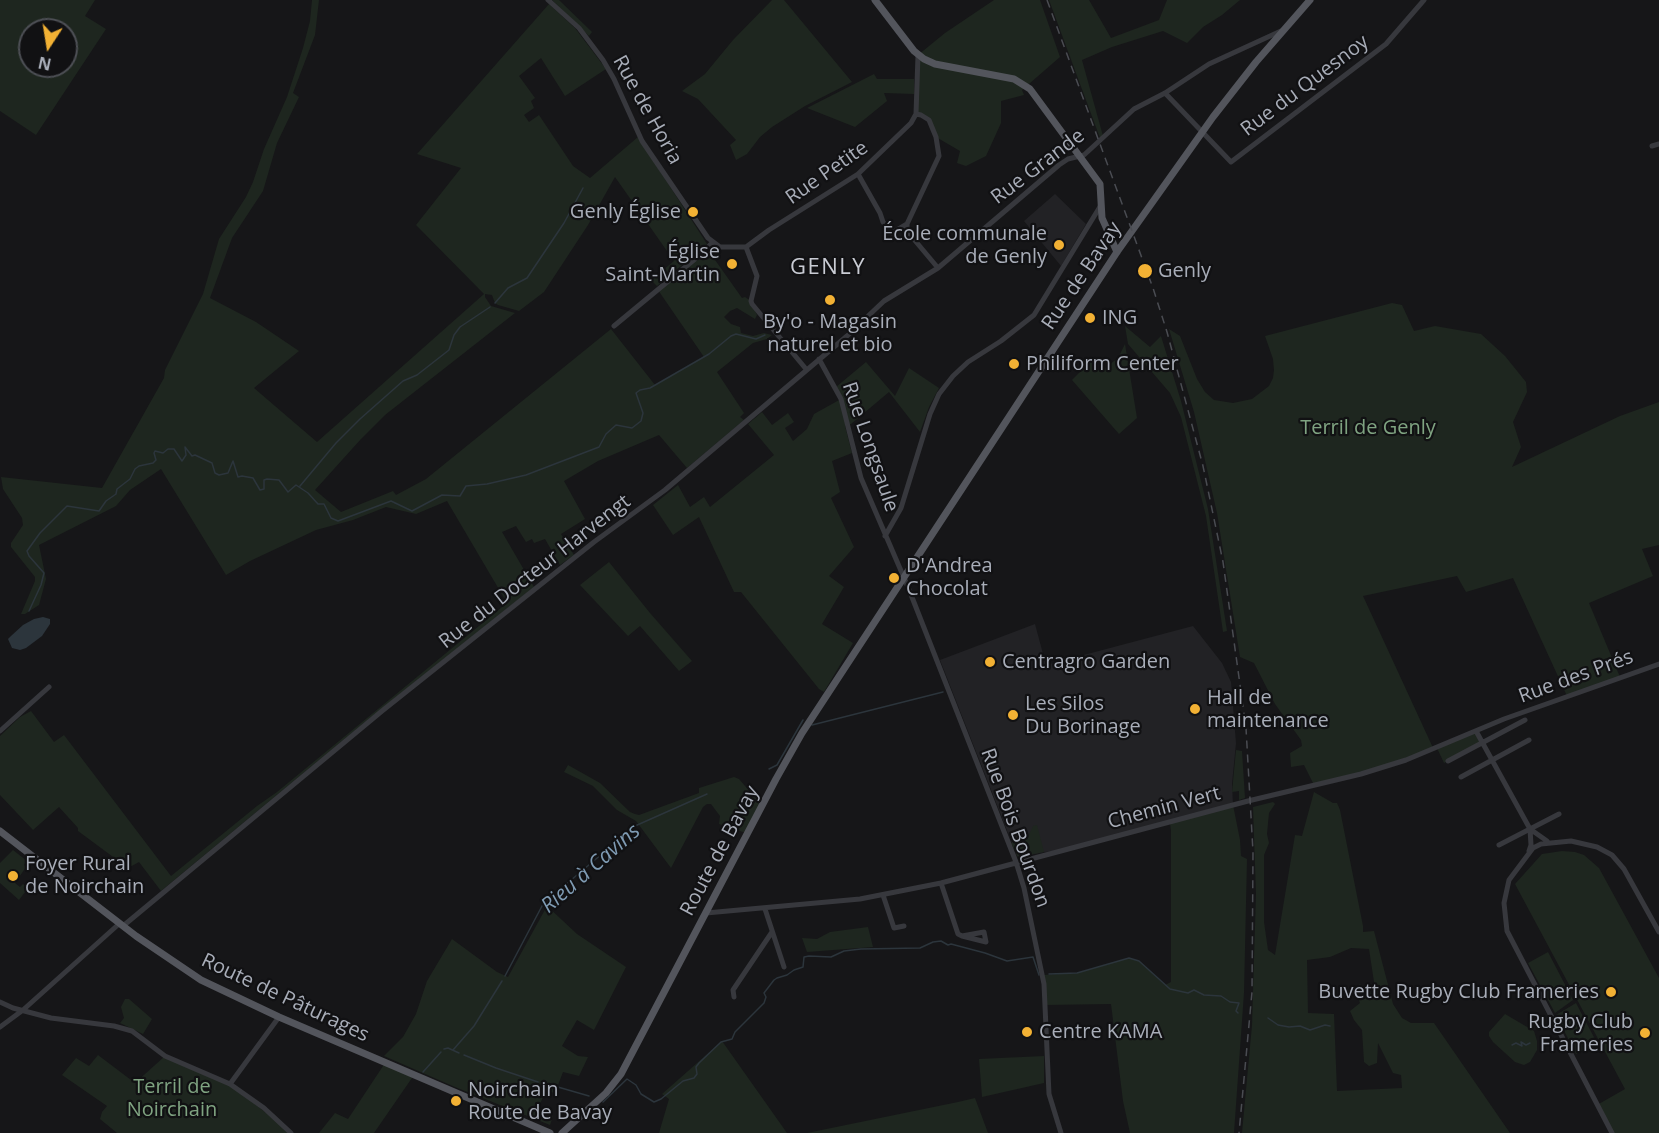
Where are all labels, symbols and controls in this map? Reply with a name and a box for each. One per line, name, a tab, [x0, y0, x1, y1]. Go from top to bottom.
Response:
north arrow	[18, 18, 78, 78]
street label: Rue du Quesnoy	[1236, 30, 1374, 142]
street label: Rue de Horia	[607, 51, 687, 169]
text: N	[36, 52, 53, 76]
street label: Rue Grande	[987, 124, 1089, 210]
street label: Rue Petite	[781, 136, 873, 210]
place label: Genly Église	[570, 200, 681, 224]
marker: Genly Église	[686, 205, 700, 219]
street label: Rue de Bavay	[1037, 218, 1127, 334]
place label: École communale de Genly	[882, 222, 1047, 269]
marker: École communale de Genly	[1052, 238, 1066, 252]
place label: Église Saint-Martin	[605, 240, 720, 287]
district label: GENLY	[790, 255, 866, 281]
marker: Église Saint-Martin	[725, 257, 739, 271]
place label: Genly	[1158, 259, 1211, 283]
marker: Genly	[1136, 262, 1154, 280]
marker: By'o - Magasin naturel et bio	[823, 293, 837, 307]
place label: ING	[1102, 306, 1137, 330]
place label: By'o - Magasin naturel et bio	[763, 310, 897, 357]
marker: ING	[1083, 311, 1097, 325]
place label: Philiform Center	[1026, 352, 1179, 376]
marker: Philiform Center	[1007, 357, 1021, 371]
street label: Rue Longsaule	[837, 379, 903, 515]
park label: Terril de Genly	[1300, 416, 1436, 440]
street label: Rue du Docteur Harvengt	[434, 490, 636, 654]
place label: D'Andrea Chocolat	[906, 554, 993, 601]
marker: D'Andrea Chocolat	[887, 571, 901, 585]
street label: Rue des Prés	[1515, 645, 1637, 709]
place label: Centragro Garden	[1002, 650, 1170, 674]
marker: Centragro Garden	[983, 655, 997, 669]
place label: Hall de maintenance	[1207, 686, 1329, 733]
place label: Les Silos Du Borinage	[1025, 692, 1141, 739]
marker: Hall de maintenance	[1188, 702, 1202, 716]
marker: Les Silos Du Borinage	[1006, 708, 1020, 722]
street label: Rue Bois Bourdon	[975, 745, 1055, 911]
street label: Chemin Vert	[1105, 781, 1223, 835]
street label: Route de Bavay	[676, 782, 764, 920]
water label: Rieu à Cavins	[536, 819, 646, 919]
place label: Foyer Rural de Noirchain	[25, 852, 144, 899]
marker: Foyer Rural de Noirchain	[6, 869, 20, 883]
street label: Route de Pâturages	[197, 949, 373, 1047]
place label: Buvette Rugby Club Frameries	[1318, 980, 1599, 1004]
marker: Buvette Rugby Club Frameries	[1604, 985, 1618, 999]
place label: Rugby Club Frameries	[1528, 1010, 1633, 1057]
place label: Centre KAMA	[1039, 1020, 1162, 1044]
marker: Centre KAMA	[1020, 1025, 1034, 1039]
marker: Rugby Club Frameries	[1638, 1026, 1652, 1040]
park label: Terril de Noirchain	[127, 1075, 217, 1122]
place label: Noirchain Route de Bavay	[468, 1078, 612, 1125]
marker: Noirchain Route de Bavay	[449, 1094, 463, 1108]

